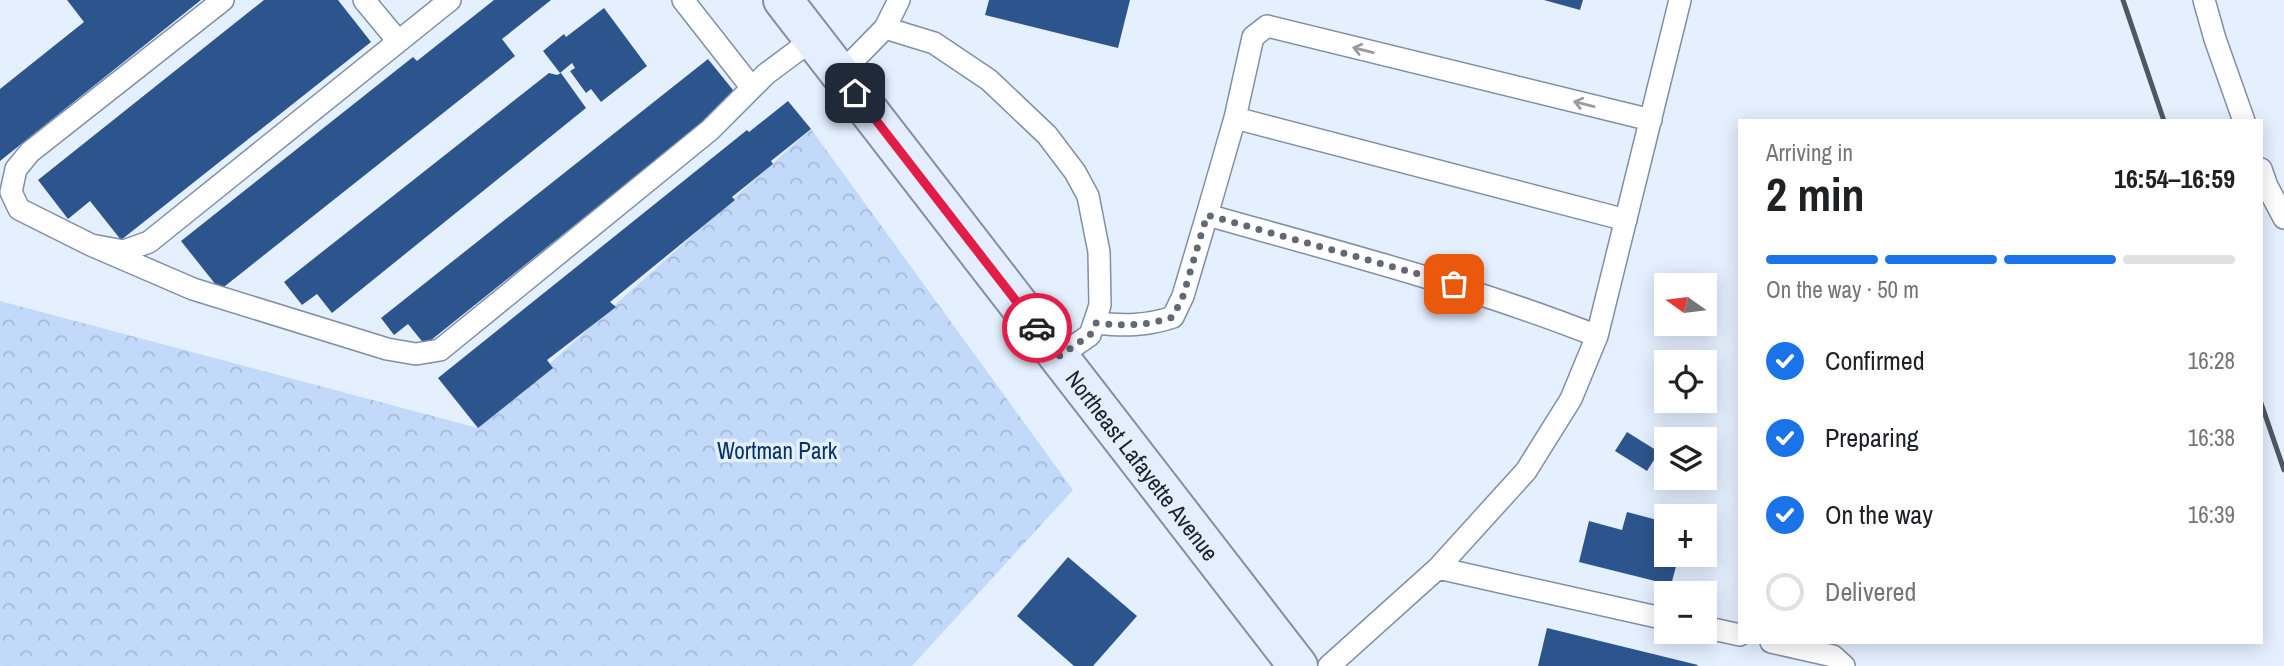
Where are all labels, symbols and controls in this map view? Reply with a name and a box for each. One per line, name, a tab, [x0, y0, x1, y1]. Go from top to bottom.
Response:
one-way arrow	[1352, 43, 1375, 56]
pin	[825, 63, 885, 123]
icon: home	[836, 74, 874, 112]
one-way arrow	[1573, 97, 1596, 110]
text: Arriving in	[1766, 137, 1853, 168]
text: 16:54–16:59	[2114, 161, 2235, 196]
text: 2 min	[1766, 163, 1865, 225]
pin	[1424, 254, 1484, 314]
icon: bag	[1435, 265, 1473, 303]
north arrow	[1654, 273, 1717, 336]
map controls	[1654, 273, 1717, 644]
text: On the way · 50 m	[1766, 274, 1919, 305]
courier	[1002, 293, 1072, 363]
icon: car	[1018, 309, 1056, 347]
icon: check	[1766, 342, 1804, 380]
text: Confirmed	[1825, 343, 1925, 378]
text: 16:28	[2188, 345, 2235, 376]
button: locate	[1654, 350, 1717, 413]
street label: Northeast Lafayette Avenue	[1059, 364, 1226, 567]
icon: check	[1766, 419, 1804, 457]
text: Preparing	[1825, 420, 1919, 455]
text: 16:38	[2188, 422, 2235, 453]
button: layers	[1654, 427, 1717, 490]
park label: Wortman Park	[717, 435, 838, 466]
icon: check	[1766, 496, 1804, 534]
text: On the way	[1825, 497, 1933, 532]
text: 16:39	[2188, 499, 2235, 530]
button: +	[1654, 504, 1717, 567]
text: Delivered	[1825, 574, 1916, 609]
button: −	[1654, 581, 1717, 644]

